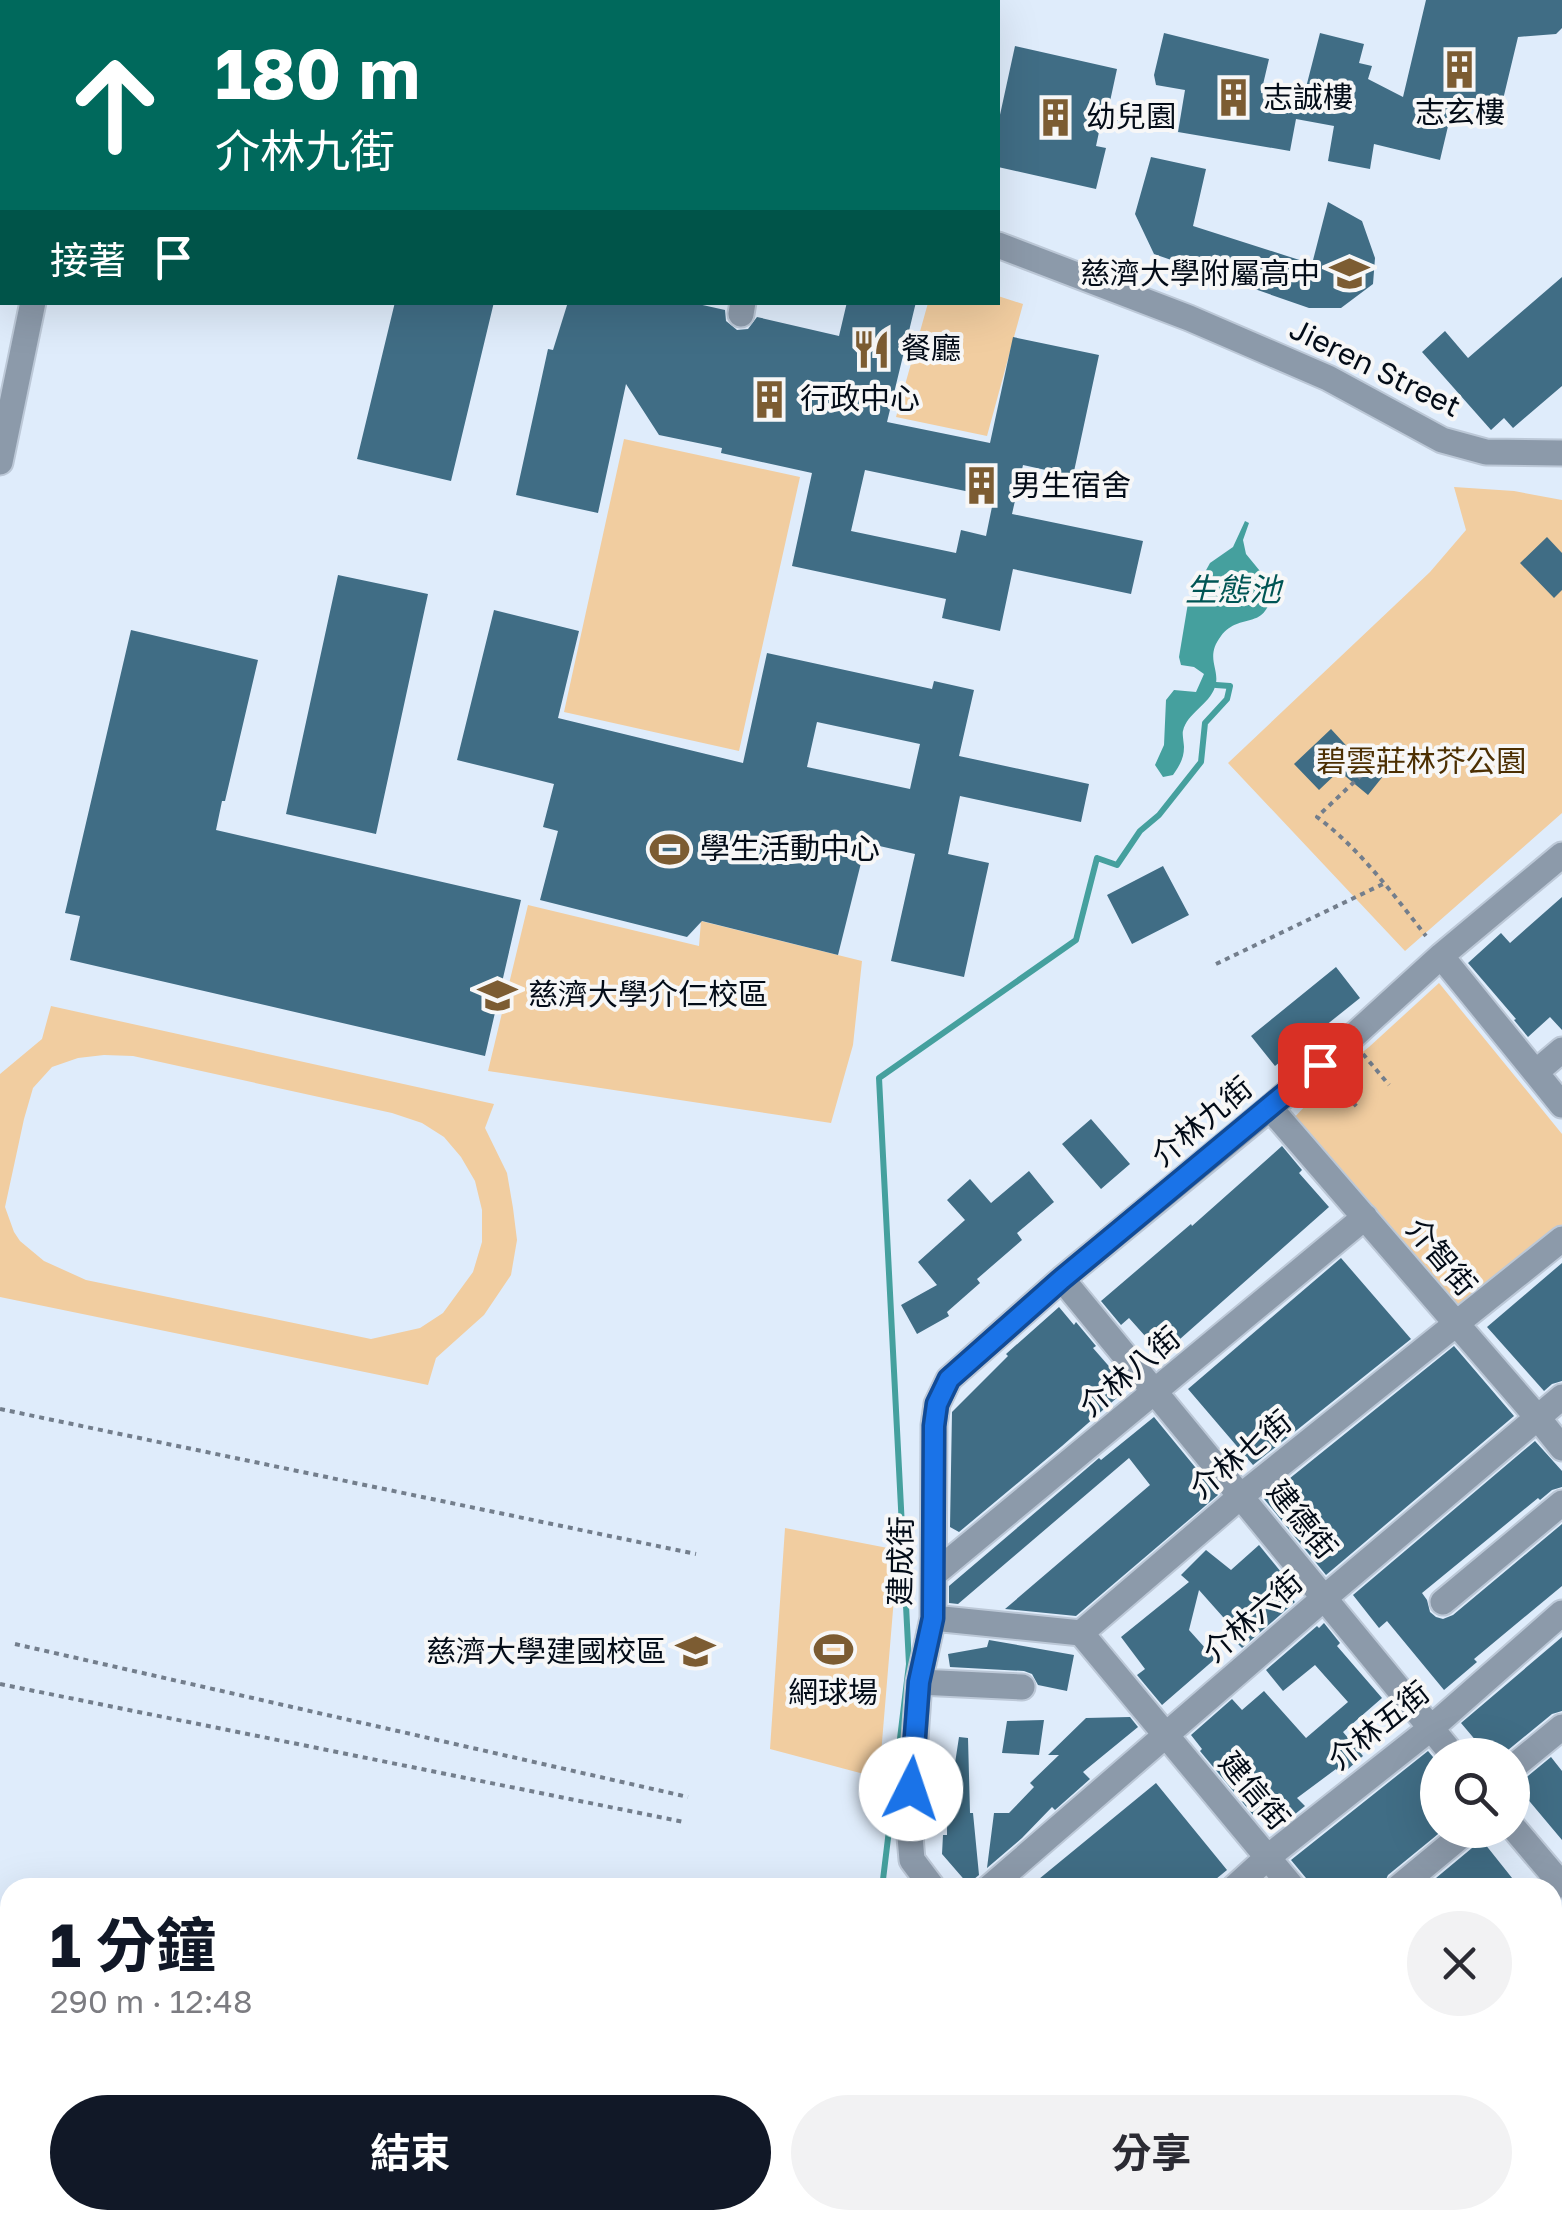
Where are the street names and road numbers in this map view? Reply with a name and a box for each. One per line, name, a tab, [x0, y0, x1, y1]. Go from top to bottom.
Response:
street label: Jieren Street	[1284, 310, 1467, 424]
street label: 介林九街	[1144, 1069, 1259, 1174]
street label: 介智街	[1399, 1210, 1484, 1302]
street label: 介林八街	[1072, 1319, 1187, 1424]
street label: 介林七街	[1182, 1402, 1298, 1506]
street label: 建德街	[1260, 1473, 1345, 1566]
street label: 建成街	[881, 1516, 919, 1606]
street label: 介林六街	[1195, 1563, 1309, 1669]
street label: 介林五街	[1320, 1673, 1436, 1777]
street label: 建信街	[1212, 1744, 1297, 1836]

